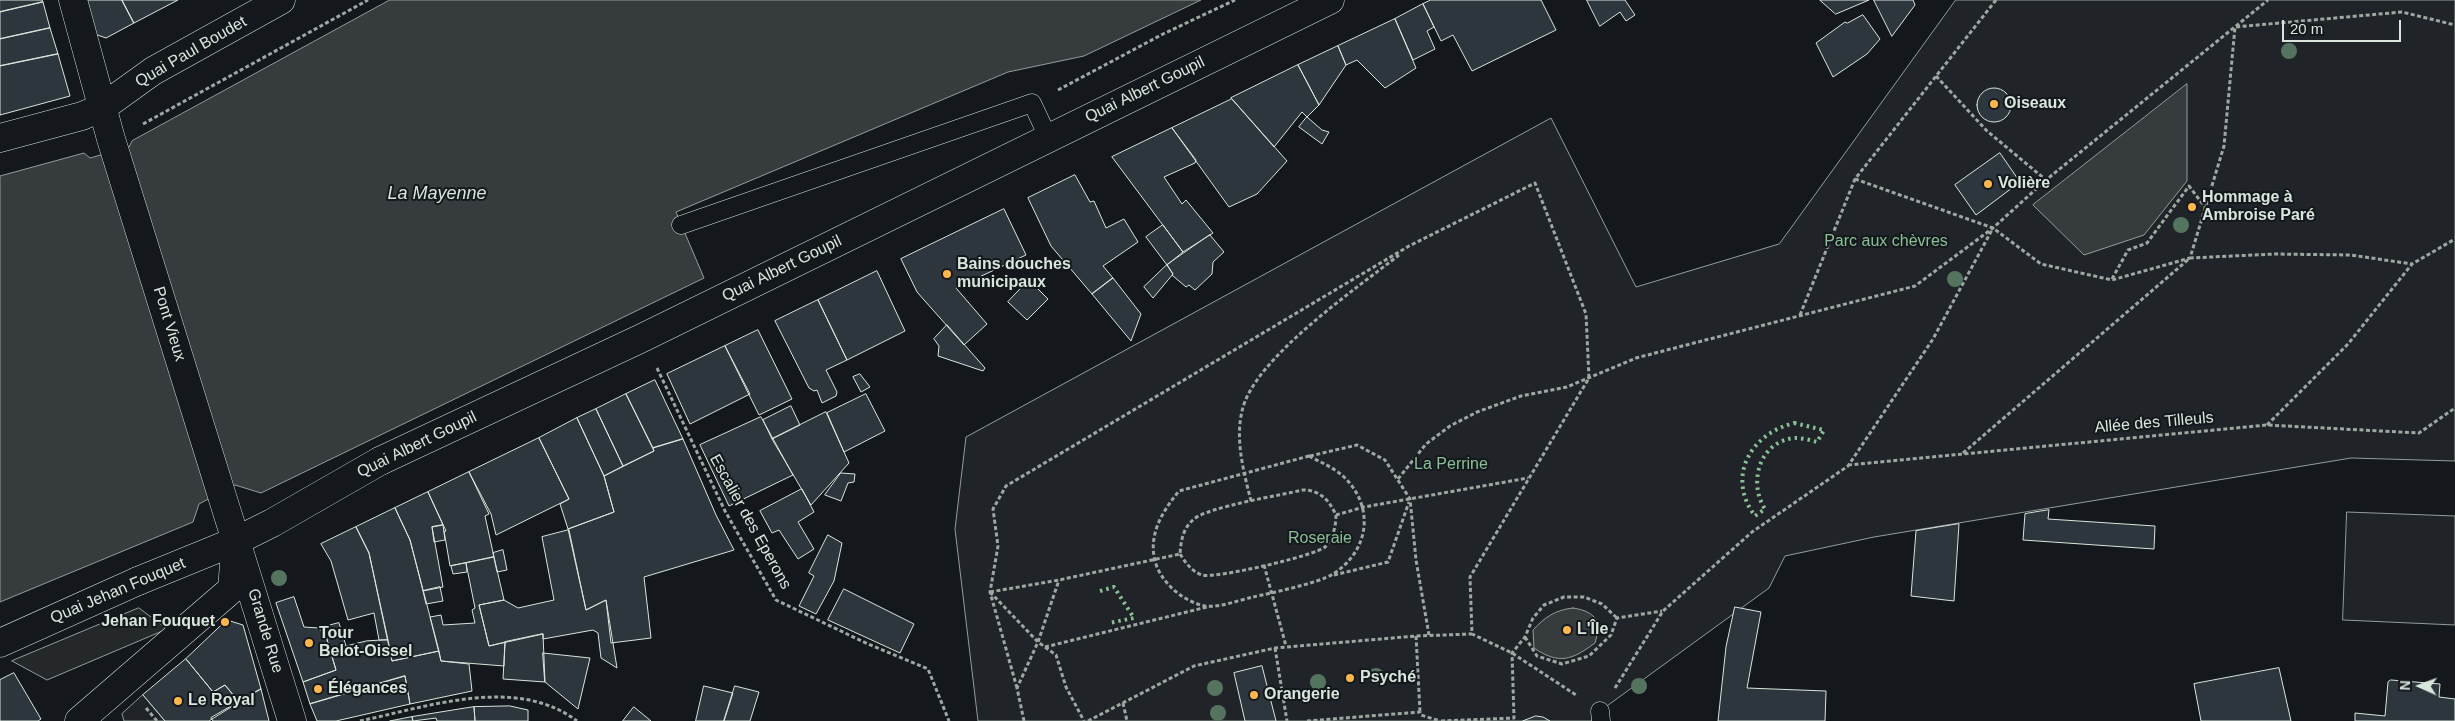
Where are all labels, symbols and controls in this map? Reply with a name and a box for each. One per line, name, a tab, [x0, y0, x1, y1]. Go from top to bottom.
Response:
scale bar	[2285, 10, 2404, 42]
street label: Quai Paul Boudet	[132, 12, 250, 92]
text: 20 m	[2290, 20, 2323, 37]
street label: Quai Albert Goupil	[1082, 53, 1208, 127]
place label: Oiseaux	[2004, 94, 2066, 114]
marker: Oiseaux	[1988, 98, 2000, 110]
place label: Volière	[1998, 174, 2050, 194]
marker: Volière	[1982, 178, 1994, 190]
water label: La Mayenne	[387, 183, 487, 205]
place label: Hommage à Ambroise Paré	[2202, 188, 2315, 226]
marker: Hommage à Ambroise Paré	[2186, 201, 2198, 213]
street label: Quai Albert Goupil	[719, 232, 845, 306]
park label: Parc aux chèvres	[1824, 232, 1948, 252]
place label: Bains douches municipaux	[957, 255, 1071, 293]
marker: Bains douches municipaux	[941, 268, 953, 280]
street label: Pont Vieux	[149, 284, 189, 364]
street label: Quai Albert Goupil	[354, 408, 480, 482]
street label: Allée des Tilleuls	[2094, 408, 2214, 438]
street label: Escalier des Eperons	[705, 451, 795, 593]
park label: La Perrine	[1414, 455, 1488, 475]
park label: Roseraie	[1288, 529, 1352, 549]
street label: Quai Jehan Fouquet	[48, 554, 188, 628]
street label: Grande Rue	[243, 587, 287, 675]
place label: Jehan Fouquet	[101, 612, 215, 632]
marker: Jehan Fouquet	[219, 616, 231, 628]
place label: L'Île	[1577, 620, 1608, 640]
place label: Tour Belot-Oissel	[319, 624, 412, 662]
marker: L'Île	[1561, 624, 1573, 636]
marker: Tour Belot-Oissel	[303, 637, 315, 649]
north arrow	[2395, 661, 2445, 711]
place label: Psyché	[1360, 668, 1416, 688]
marker: Psyché	[1344, 672, 1356, 684]
place label: Élégances	[328, 679, 407, 699]
text: N	[2397, 680, 2413, 691]
marker: Élégances	[312, 683, 324, 695]
place label: Orangerie	[1264, 685, 1340, 705]
marker: Orangerie	[1248, 689, 1260, 701]
place label: Le Royal	[188, 691, 255, 711]
marker: Le Royal	[172, 695, 184, 707]

